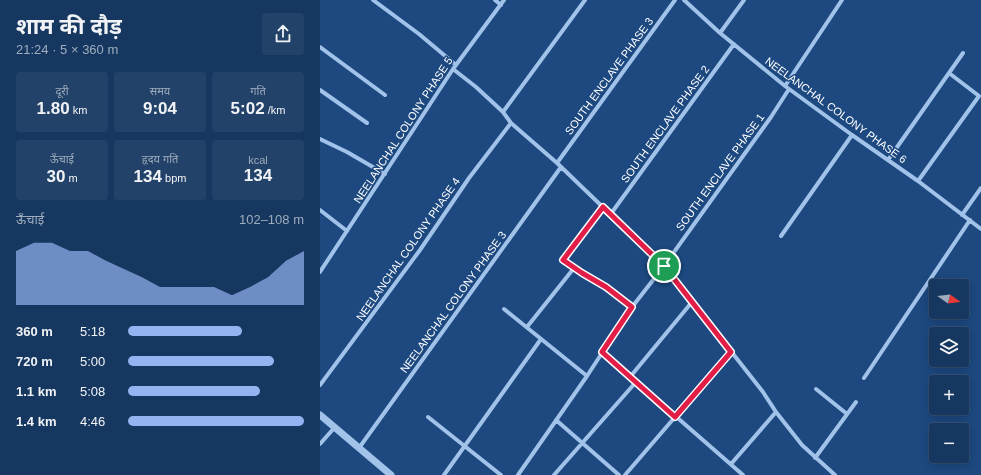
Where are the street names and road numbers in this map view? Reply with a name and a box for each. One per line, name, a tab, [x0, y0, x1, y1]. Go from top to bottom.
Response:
street label: SOUTH ENCLAVE PHASE 3	[563, 15, 655, 137]
street label: NEELANCHAL COLONY PHASE 5	[351, 55, 455, 205]
street label: NEELANCHAL COLONY PHASE 6	[763, 55, 909, 165]
street label: SOUTH ENCLAVE PHASE 2	[619, 63, 711, 185]
street label: SOUTH ENCLAVE PHASE 1	[674, 111, 766, 233]
street label: NEELANCHAL COLONY PHASE 4	[354, 175, 462, 323]
street label: NEELANCHAL COLONY PHASE 3	[398, 229, 508, 375]

